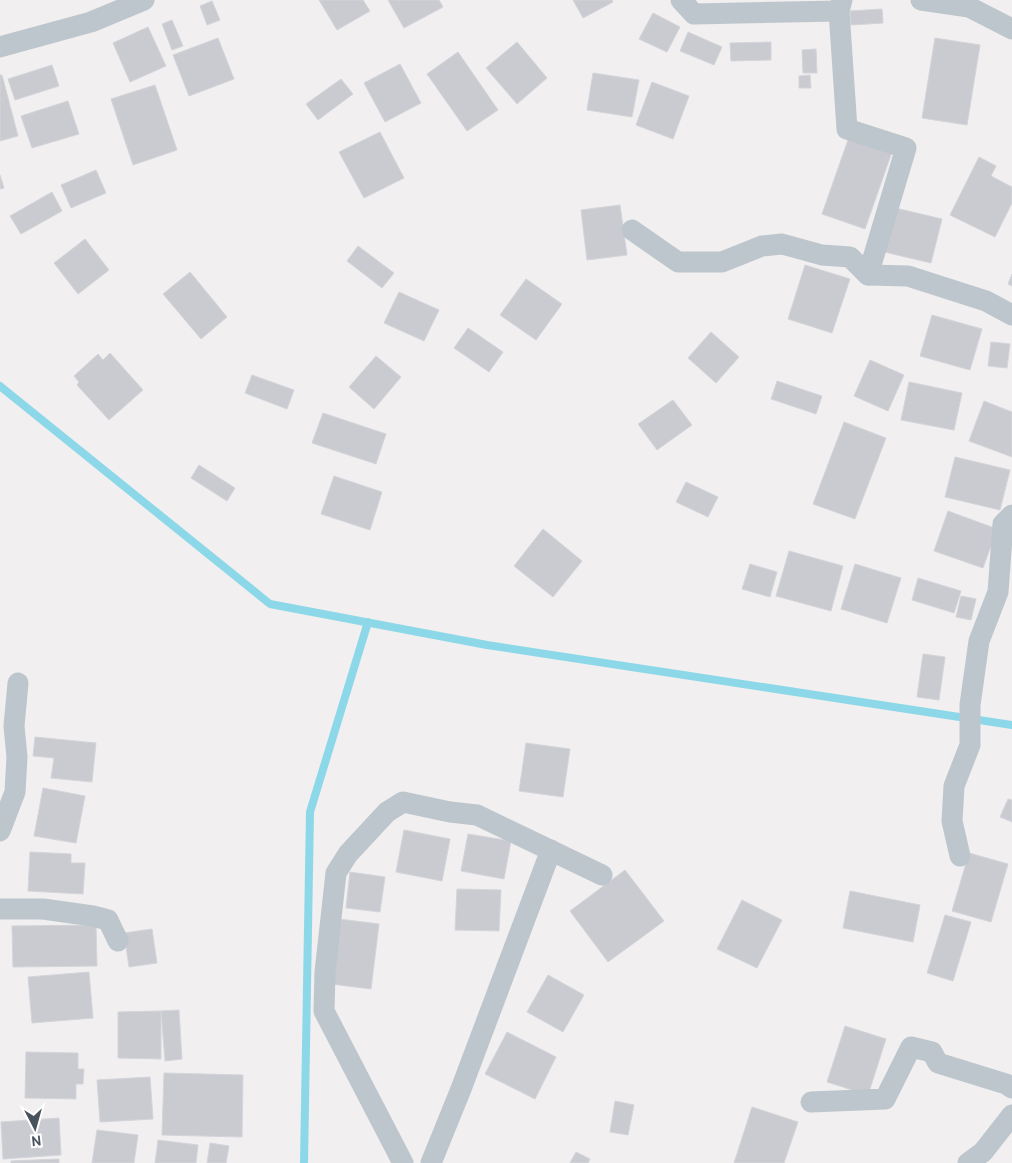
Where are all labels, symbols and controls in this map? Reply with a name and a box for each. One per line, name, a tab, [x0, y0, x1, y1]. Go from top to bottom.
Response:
north arrow	[10, 1103, 60, 1153]
text: N	[30, 1131, 42, 1150]

